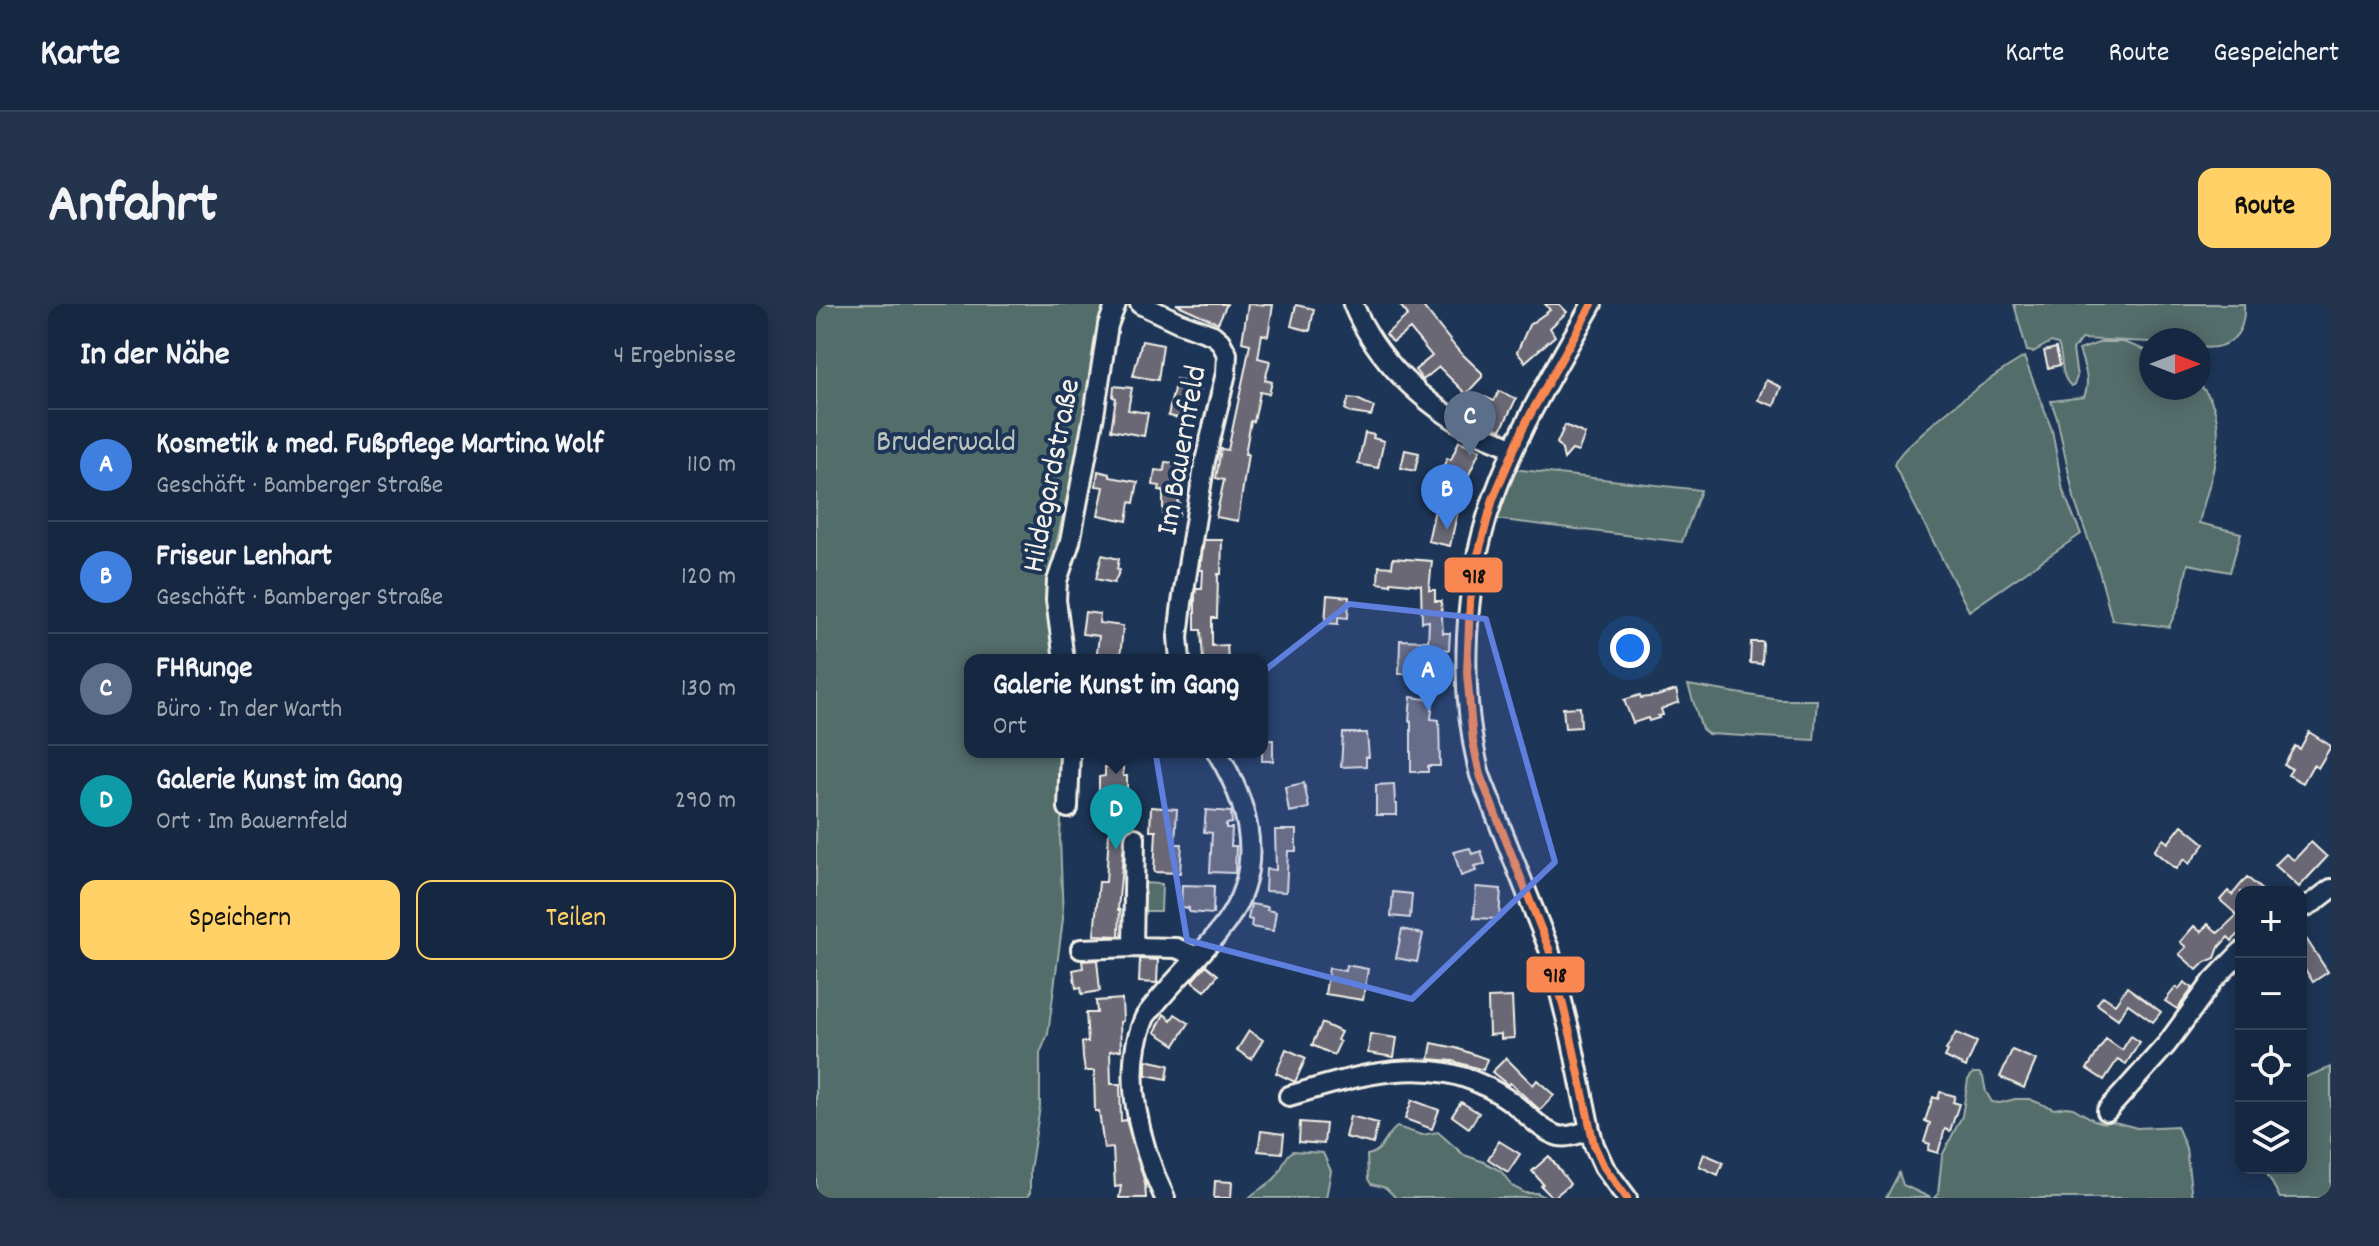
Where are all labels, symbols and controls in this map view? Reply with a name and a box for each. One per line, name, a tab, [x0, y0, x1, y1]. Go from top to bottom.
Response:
text: Karte	[40, 28, 120, 83]
text: Karte	[2005, 35, 2064, 75]
text: Route	[2108, 35, 2169, 75]
text: Gespeichert	[2213, 35, 2339, 75]
text: Anfahrt	[48, 168, 218, 248]
button: Route	[2198, 168, 2331, 248]
north arrow	[2139, 328, 2211, 400]
text: In der Nähe	[80, 332, 230, 381]
text: 4 Ergebnisse	[614, 338, 736, 375]
street label: Im Bauernfeld	[1146, 362, 1222, 540]
street label: Hildegardstraße	[1013, 375, 1095, 577]
pin: C	[1444, 391, 1496, 457]
park label: Bruderwald	[876, 421, 1016, 467]
text: Kosmetik & med. Fußpflege Martina Wolf	[156, 425, 603, 468]
text: A	[99, 447, 113, 484]
text: 110 m	[687, 447, 736, 484]
pin: B	[1421, 464, 1473, 530]
text: Geschäft · Bamberger Straße	[156, 468, 443, 505]
text: Friseur Lenhart	[156, 537, 332, 580]
line badge: 918	[1443, 556, 1504, 594]
text: B	[100, 559, 112, 596]
text: 120 m	[681, 559, 736, 596]
text: 918	[1462, 563, 1486, 594]
text: Geschäft · Bamberger Straße	[156, 580, 443, 617]
your location	[1610, 628, 1650, 668]
pin: A	[1402, 645, 1454, 711]
text: FHRunge	[156, 649, 252, 692]
popup	[964, 654, 1268, 758]
text: Galerie Kunst im Gang	[993, 666, 1239, 709]
text: C	[100, 671, 112, 708]
text: 130 m	[681, 671, 736, 708]
text: Büro · In der Warth	[156, 692, 342, 729]
text: Ort	[993, 709, 1027, 746]
text: Galerie Kunst im Gang	[156, 761, 403, 804]
text: D	[99, 783, 113, 820]
text: 290 m	[675, 783, 736, 820]
pin: D	[1090, 784, 1142, 850]
text: Ort · Im Bauernfeld	[156, 804, 348, 841]
button: Speichern	[80, 880, 400, 960]
button: Teilen	[416, 880, 736, 960]
map controls	[2235, 886, 2307, 1174]
button: +	[2235, 886, 2307, 958]
line badge: 918	[1525, 955, 1586, 994]
button: −	[2235, 958, 2307, 1030]
text: 918	[1543, 962, 1567, 993]
button: locate	[2235, 1030, 2307, 1102]
button: layers	[2235, 1102, 2307, 1174]

